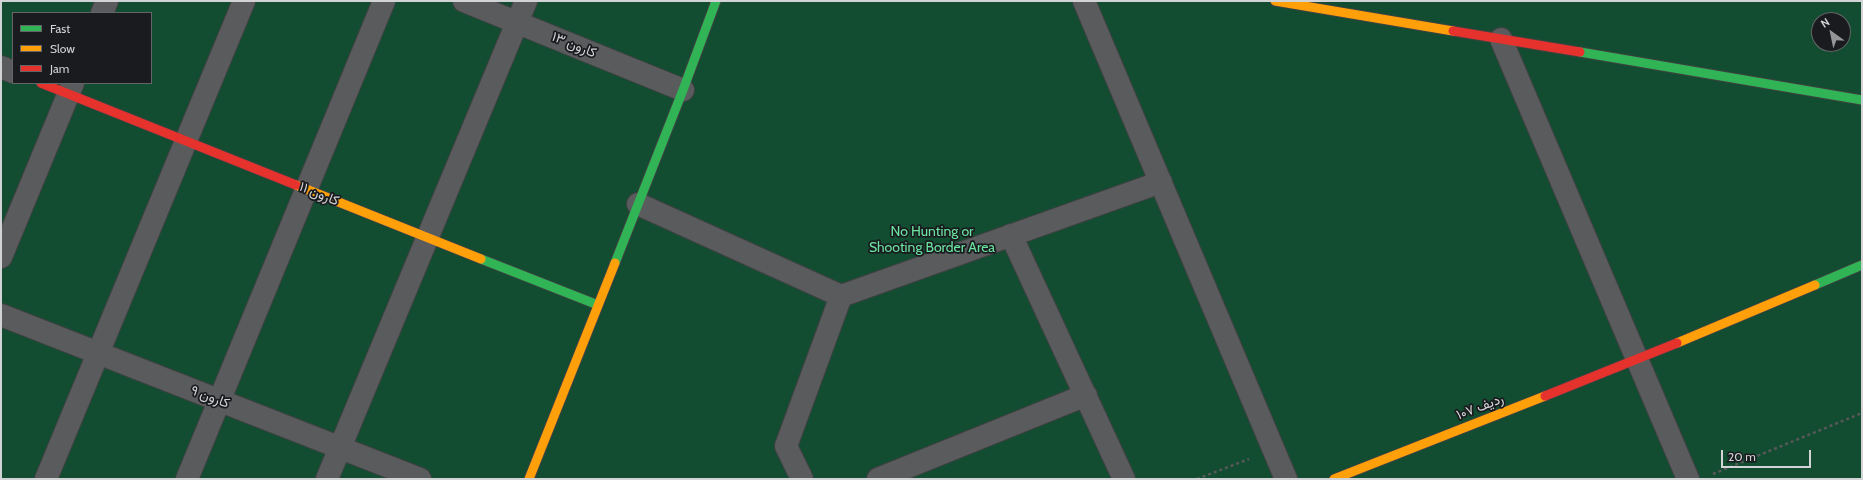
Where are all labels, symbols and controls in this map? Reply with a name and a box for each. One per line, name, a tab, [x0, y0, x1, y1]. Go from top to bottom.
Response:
legend	[12, 12, 152, 84]
north arrow	[1811, 12, 1851, 52]
text: N	[1818, 15, 1832, 31]
text: Fast	[50, 21, 70, 36]
street label: کارون ۱۳	[549, 28, 599, 62]
text: Slow	[50, 41, 75, 56]
text: Jam	[50, 61, 69, 76]
street label: کارون ۱۱	[297, 178, 341, 210]
park label: No Hunting or Shooting Border Area	[869, 224, 995, 256]
street label: کارون ۹	[188, 382, 232, 412]
street label: ردیف ۱۰۷	[1454, 390, 1506, 424]
scale bar	[1723, 442, 1813, 468]
text: 20 m	[1728, 449, 1756, 464]

